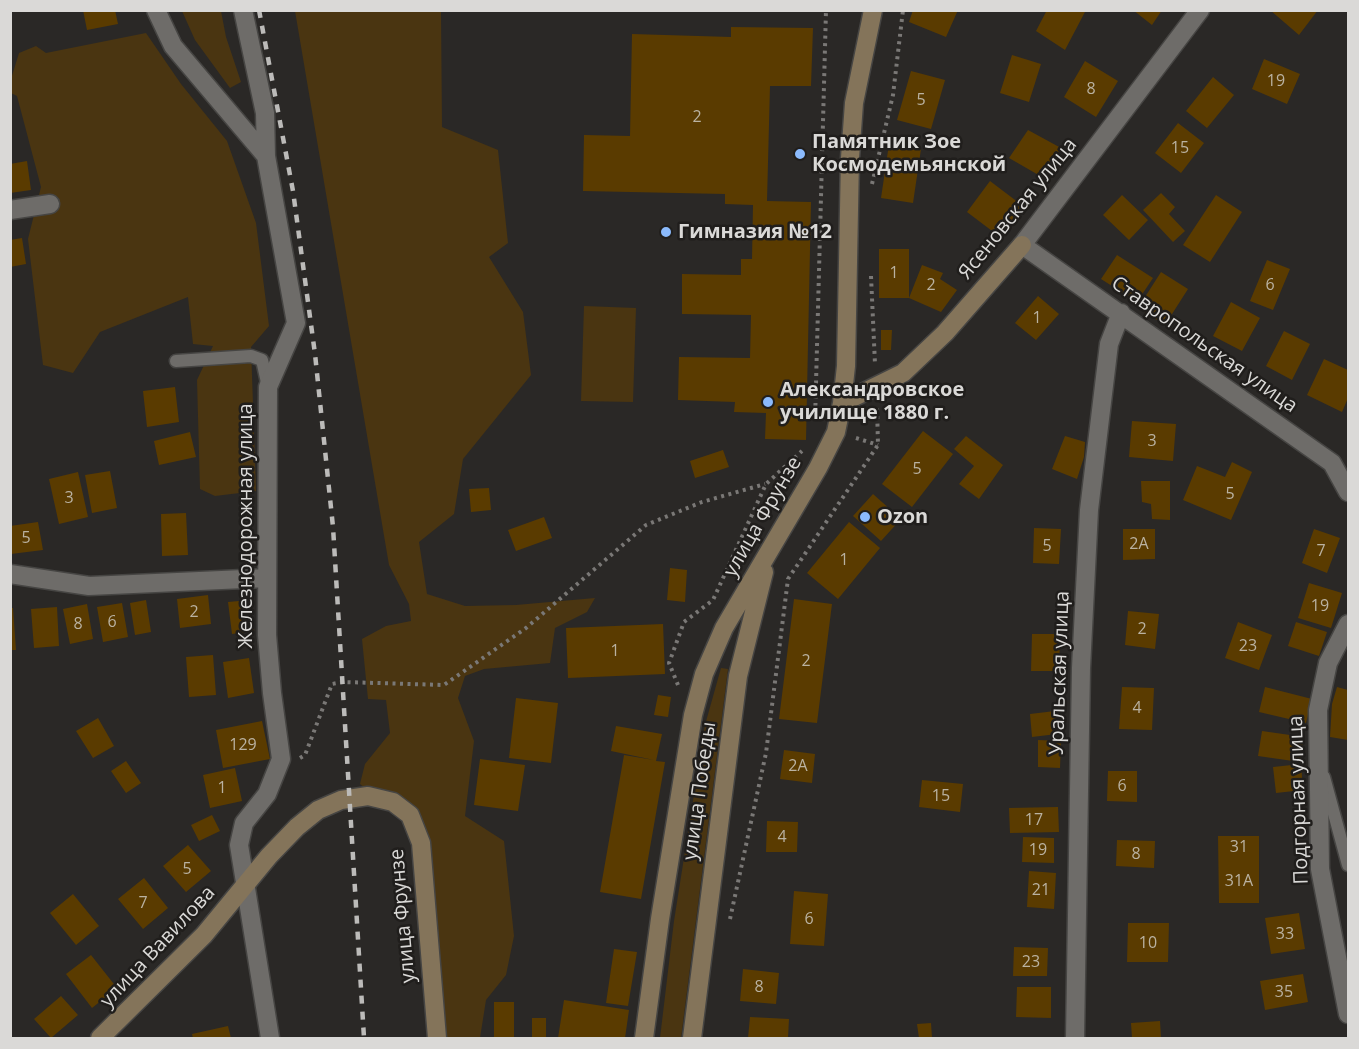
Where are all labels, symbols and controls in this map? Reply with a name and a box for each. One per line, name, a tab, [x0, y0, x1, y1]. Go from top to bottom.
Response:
house number: 19	[1267, 71, 1285, 91]
house number: 8	[1086, 79, 1096, 99]
house number: 5	[916, 90, 926, 110]
house number: 2	[692, 107, 702, 127]
place label: Памятник Зое Космодемьянской	[812, 130, 1006, 177]
street label: Ясеновская улица	[954, 134, 1082, 284]
house number: 15	[1171, 138, 1189, 158]
marker: Памятник Зое Космодемьянской	[793, 147, 807, 161]
place label: Гимназия №12	[678, 220, 832, 244]
marker: Гимназия №12	[659, 225, 673, 239]
house number: 1	[889, 263, 899, 283]
street label: Ставропольская улица	[1106, 272, 1302, 418]
house number: 2	[926, 275, 936, 295]
house number: 6	[1265, 275, 1275, 295]
house number: 1	[1032, 308, 1042, 328]
place label: Александровское училище 1880 г.	[780, 378, 964, 425]
marker: Александровское училище 1880 г.	[761, 395, 775, 409]
street label: Железнодорожная улица	[234, 403, 258, 649]
house number: 3	[1147, 431, 1157, 451]
street label: улица Фрунзе	[719, 453, 807, 581]
house number: 5	[912, 459, 922, 479]
house number: 5	[1225, 484, 1235, 504]
house number: 3	[64, 488, 74, 508]
place label: Ozon	[877, 505, 928, 529]
marker: Ozon	[858, 510, 872, 524]
house number: 5	[21, 528, 31, 548]
house number: 2А	[1129, 534, 1149, 554]
house number: 5	[1042, 536, 1052, 556]
house number: 7	[1316, 541, 1326, 561]
house number: 1	[839, 550, 849, 570]
street label: Уральская улица	[1045, 591, 1075, 755]
house number: 19	[1311, 596, 1329, 616]
house number: 2	[189, 602, 199, 622]
house number: 6	[107, 612, 117, 632]
house number: 8	[73, 614, 83, 634]
house number: 2	[1137, 619, 1147, 639]
house number: 23	[1239, 636, 1257, 656]
house number: 1	[610, 641, 620, 661]
house number: 2	[801, 651, 811, 671]
house number: 4	[1132, 698, 1142, 718]
street label: Подгорная улица	[1284, 715, 1314, 885]
street label: улица Победы	[678, 720, 722, 862]
house number: 129	[229, 735, 257, 755]
house number: 2А	[788, 756, 808, 776]
house number: 6	[1117, 776, 1127, 796]
house number: 1	[217, 778, 227, 798]
house number: 15	[932, 786, 950, 806]
house number: 17	[1025, 810, 1043, 830]
house number: 4	[777, 827, 787, 847]
house number: 31	[1230, 837, 1248, 857]
house number: 19	[1029, 840, 1047, 860]
house number: 8	[1131, 844, 1141, 864]
street label: улица Фрунзе	[385, 848, 421, 984]
house number: 5	[182, 859, 192, 879]
house number: 31А	[1225, 871, 1253, 891]
house number: 21	[1032, 880, 1050, 900]
street label: улица Вавилова	[96, 881, 220, 1013]
house number: 7	[138, 893, 148, 913]
house number: 6	[804, 909, 814, 929]
house number: 33	[1276, 924, 1294, 944]
house number: 10	[1139, 933, 1157, 953]
house number: 23	[1022, 952, 1040, 972]
house number: 8	[754, 977, 764, 997]
house number: 35	[1275, 982, 1293, 1002]

